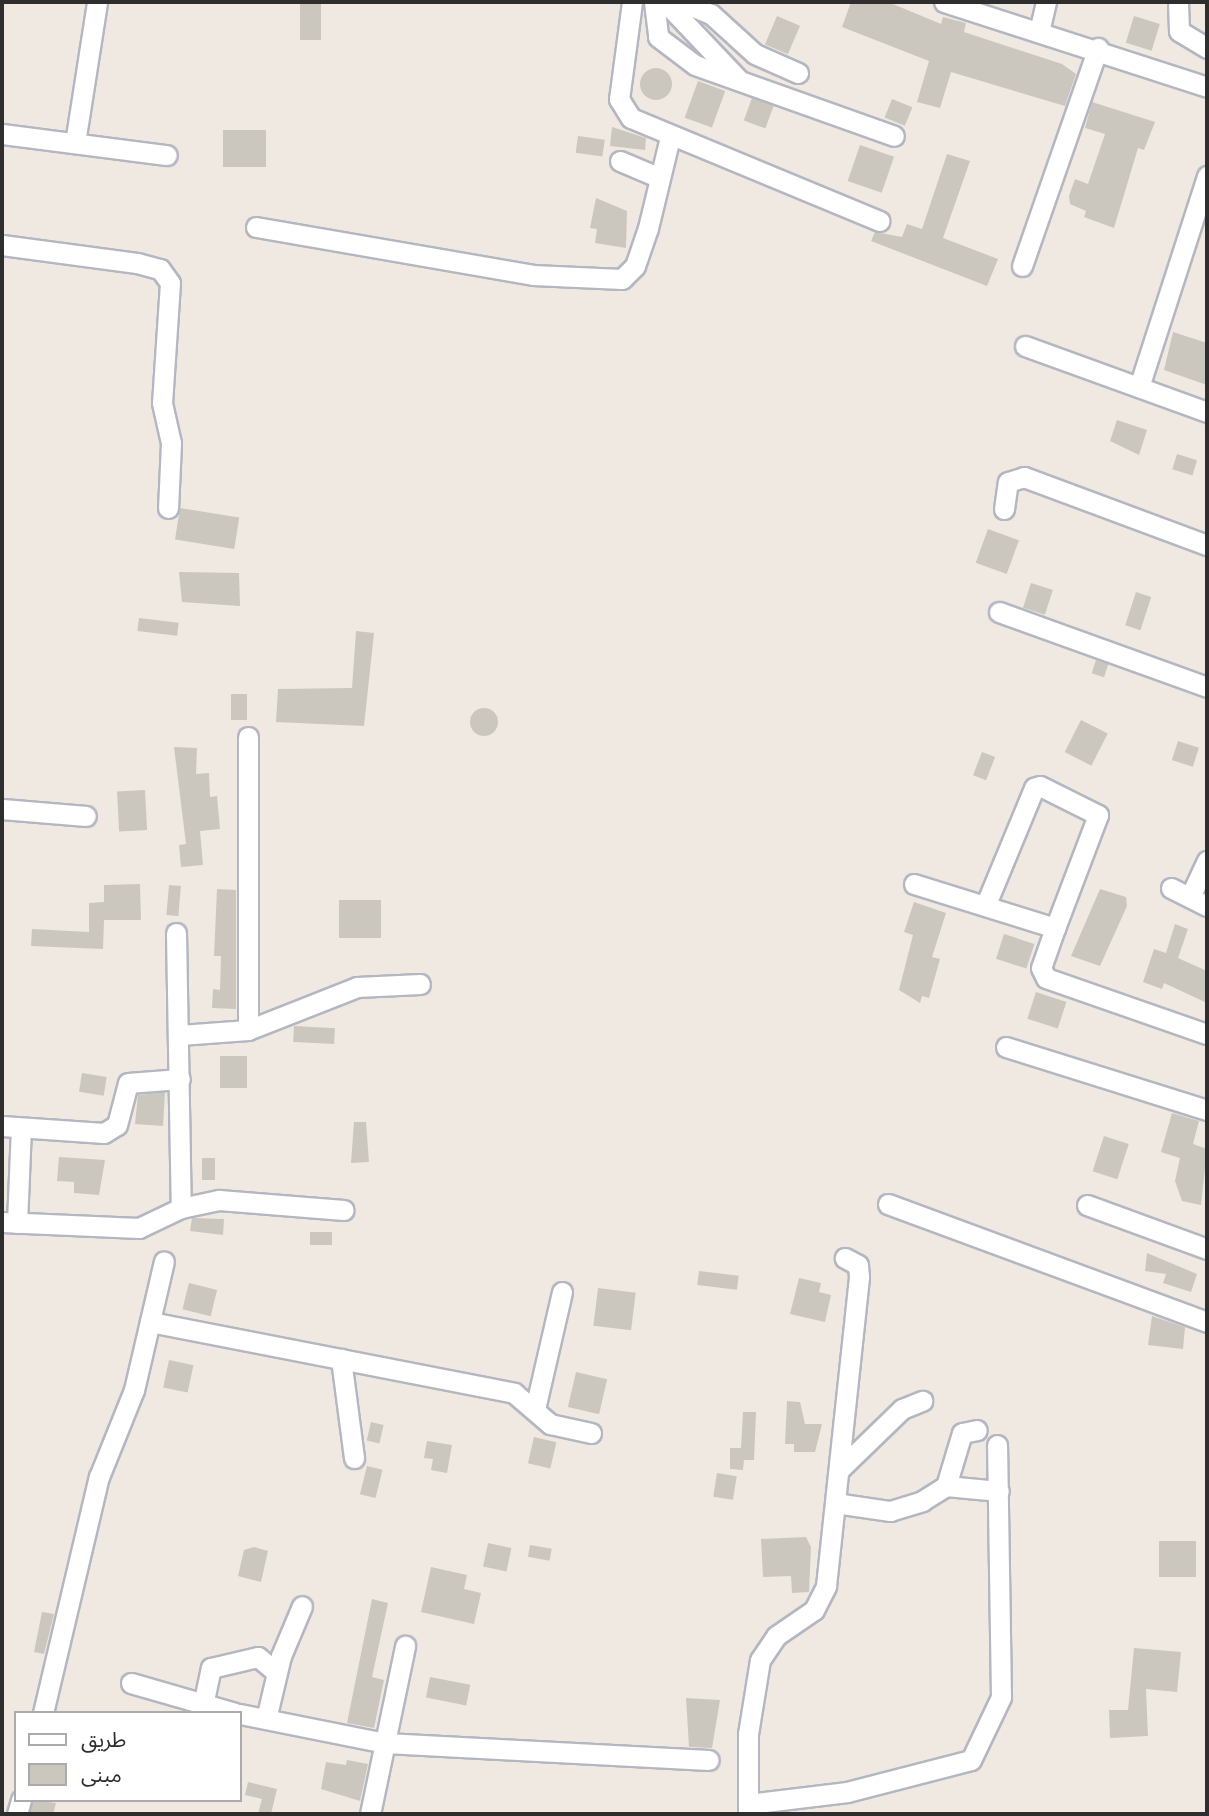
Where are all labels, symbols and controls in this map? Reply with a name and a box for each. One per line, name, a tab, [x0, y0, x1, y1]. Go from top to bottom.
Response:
legend	[14, 1711, 242, 1802]
text: طريق	[81, 1728, 126, 1753]
text: مبنى	[81, 1763, 122, 1788]

